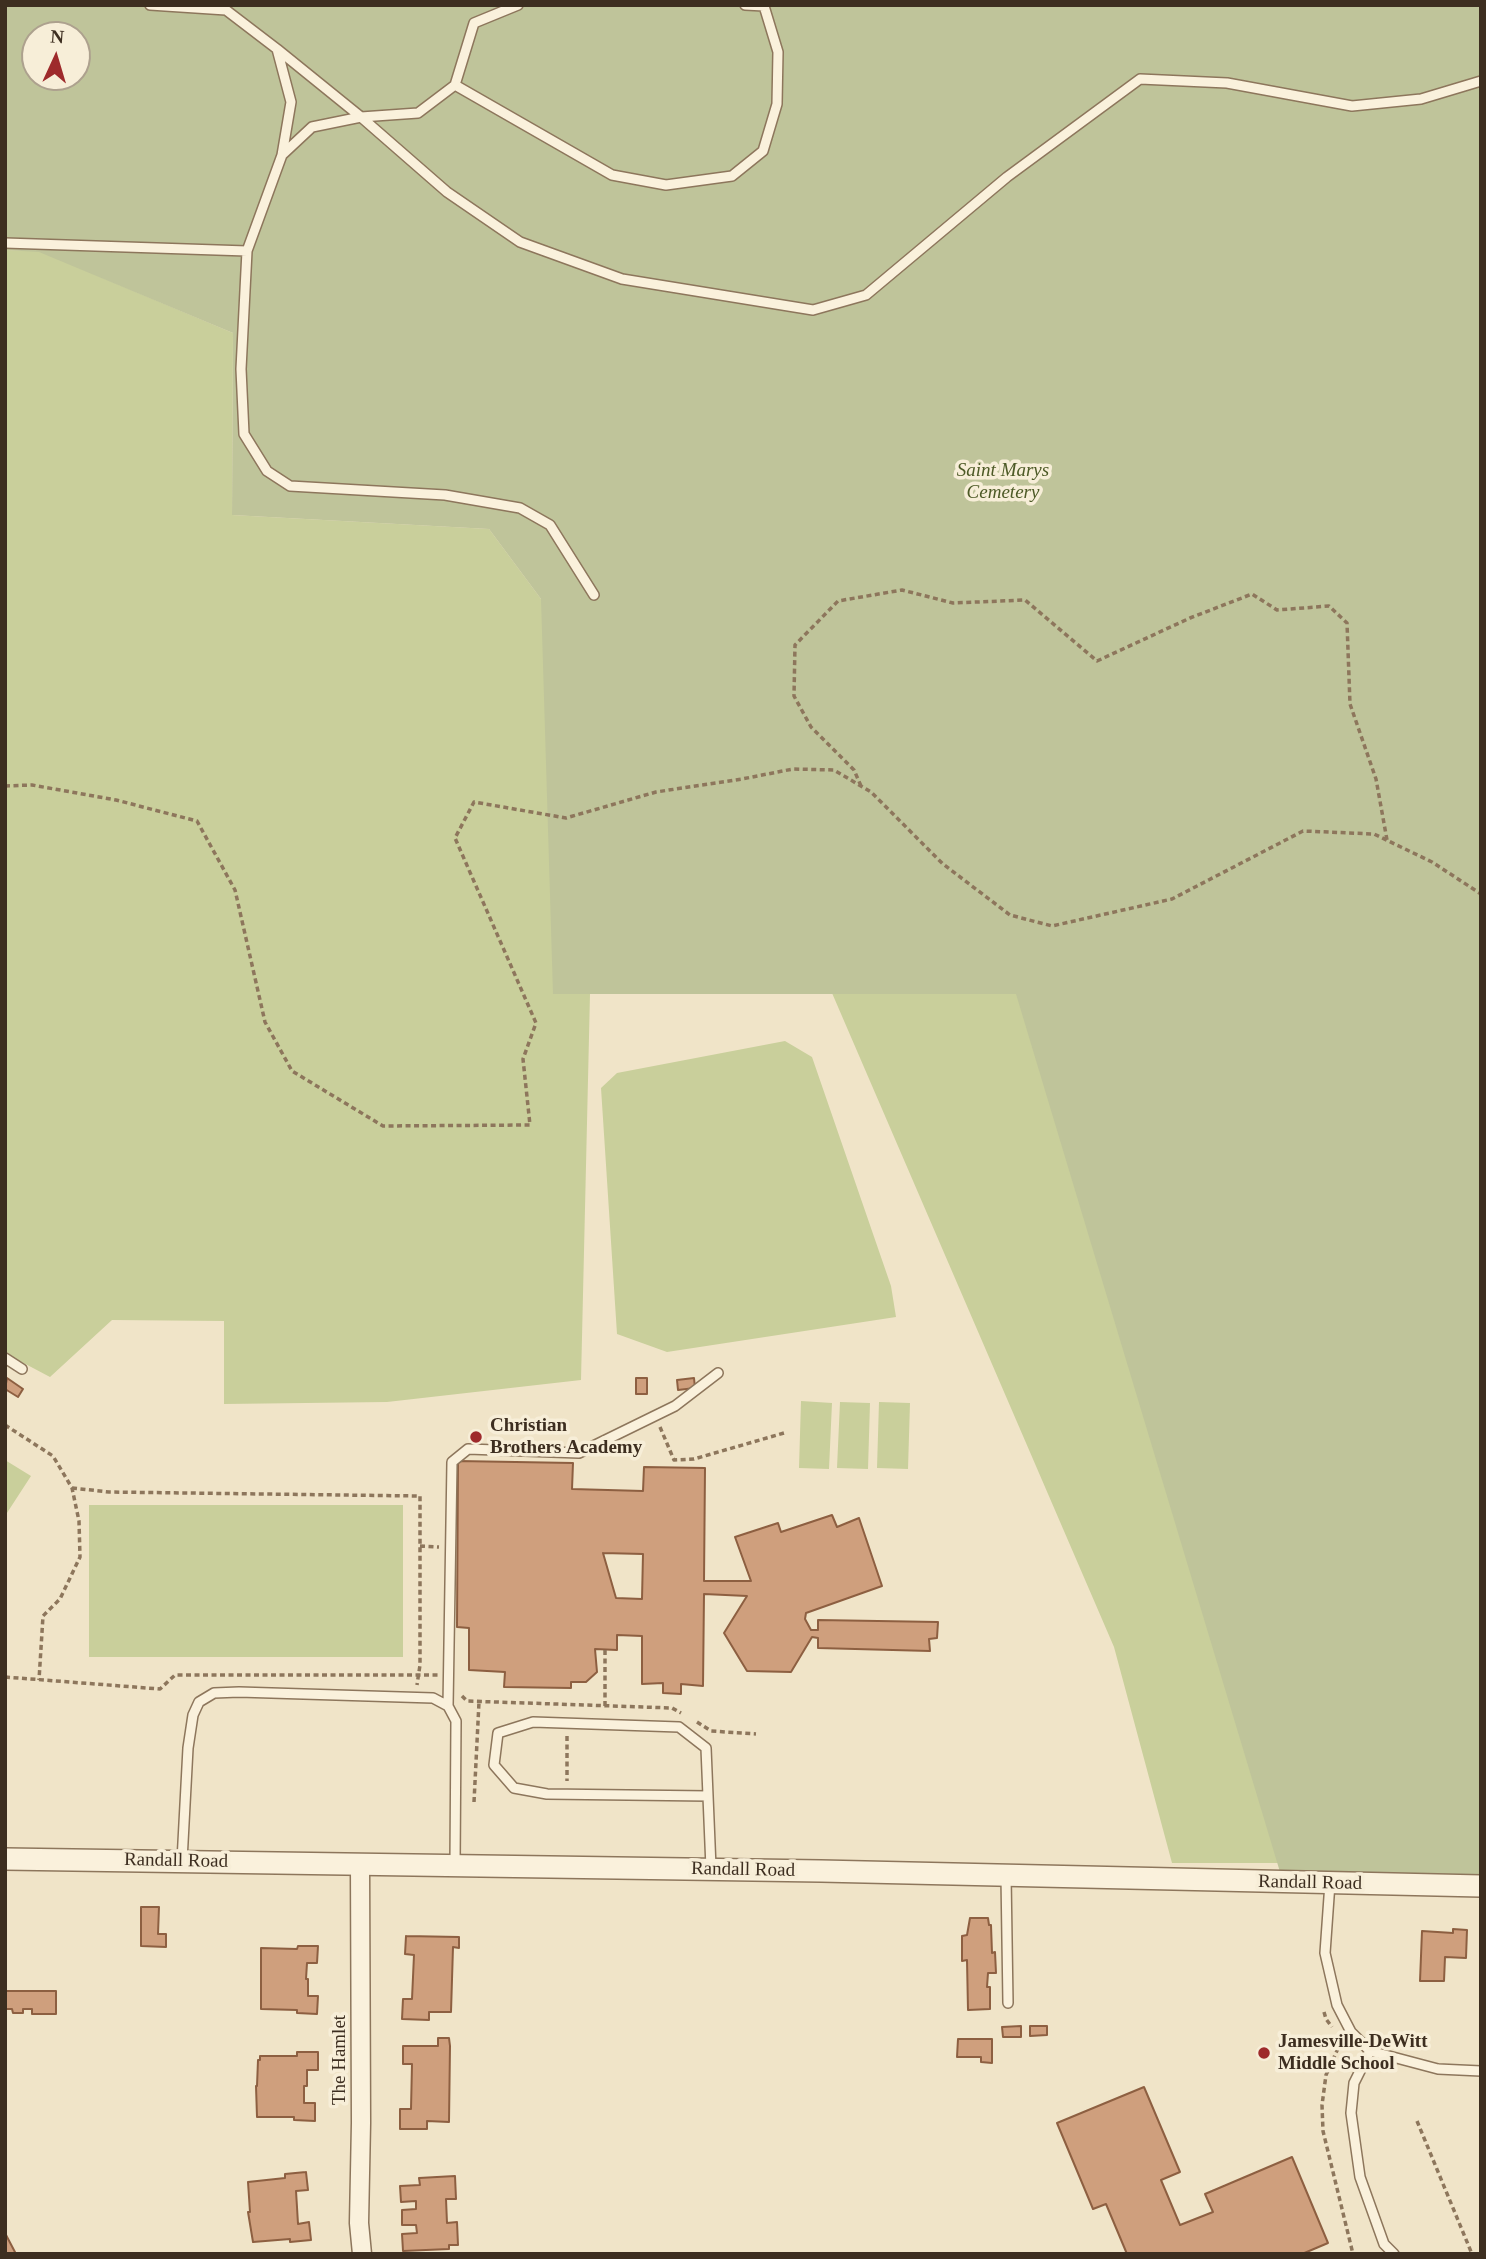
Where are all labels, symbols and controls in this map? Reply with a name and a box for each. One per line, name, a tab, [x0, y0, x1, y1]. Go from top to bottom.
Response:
north arrow	[21, 21, 91, 91]
text: N	[50, 26, 65, 48]
park label: Saint Marys Cemetery	[957, 460, 1049, 504]
place label: Christian Brothers Academy	[490, 1415, 642, 1459]
marker: Christian Brothers Academy	[468, 1429, 484, 1445]
street label: Randall Road	[124, 1849, 228, 1873]
street label: Randall Road	[691, 1858, 795, 1882]
street label: Randall Road	[1258, 1871, 1362, 1895]
street label: The Hamlet	[329, 2015, 351, 2105]
place label: Jamesville-DeWitt Middle School	[1278, 2031, 1427, 2075]
marker: Jamesville-DeWitt Middle School	[1256, 2045, 1272, 2061]

